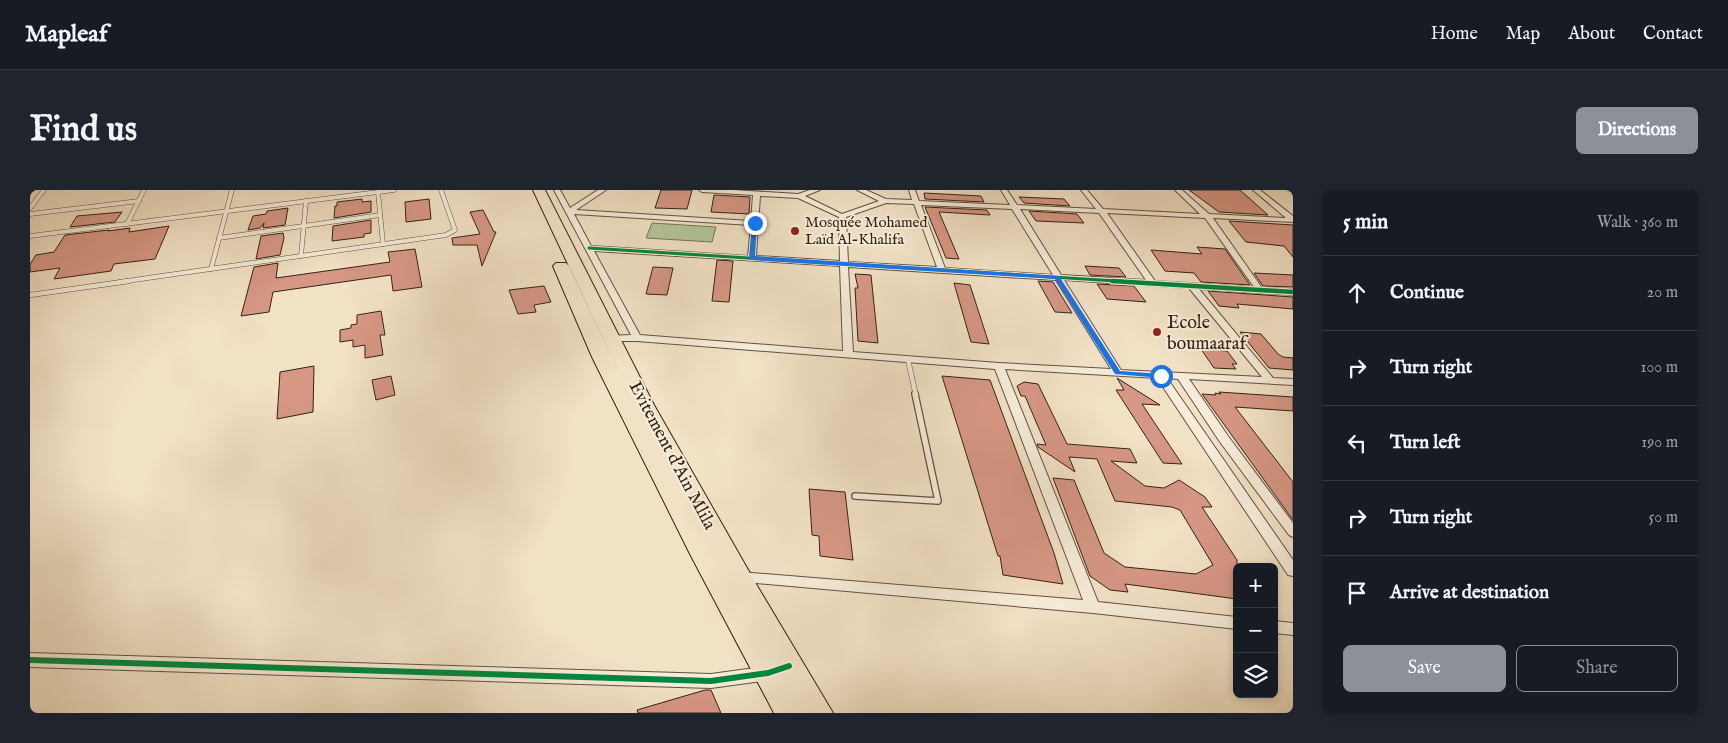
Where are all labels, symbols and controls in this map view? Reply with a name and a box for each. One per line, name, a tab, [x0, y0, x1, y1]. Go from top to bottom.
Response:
text: Mapleaf	[25, 19, 107, 50]
text: Home	[1431, 23, 1478, 46]
text: Map	[1506, 23, 1540, 46]
text: About	[1568, 23, 1615, 46]
text: Contact	[1643, 23, 1703, 46]
button: Directions	[1576, 107, 1698, 154]
text: Find us	[30, 108, 137, 153]
text: 5 min	[1343, 209, 1388, 236]
route end	[744, 212, 767, 235]
place label: Mosquée Mohamed Laïd Al-Khalifa	[805, 213, 928, 249]
text: Walk · 360 m	[1597, 213, 1678, 233]
marker: Mosquée Mohamed Laïd Al-Khalifa	[789, 225, 801, 237]
icon: ahead	[1343, 279, 1371, 307]
text: Continue	[1390, 281, 1464, 305]
text: 20 m	[1647, 283, 1678, 303]
place label: Ecole boumaaraf	[1167, 312, 1249, 356]
marker: Ecole boumaaraf	[1151, 326, 1163, 338]
icon: right	[1343, 354, 1371, 382]
text: Turn right	[1390, 356, 1472, 380]
text: 100 m	[1641, 358, 1678, 378]
route start	[1150, 365, 1173, 388]
street label: Evitement d'Ain Mlila	[623, 377, 721, 534]
icon: left	[1343, 429, 1371, 457]
text: Turn left	[1390, 431, 1461, 455]
text: 190 m	[1641, 433, 1678, 453]
icon: right	[1343, 504, 1371, 532]
text: Turn right	[1390, 506, 1472, 530]
text: 50 m	[1649, 508, 1678, 528]
map controls	[1233, 563, 1278, 698]
button: +	[1233, 563, 1278, 608]
icon: arrive	[1343, 579, 1371, 607]
text: Arrive at destination	[1390, 581, 1549, 605]
button: −	[1233, 608, 1278, 653]
button: Save	[1343, 645, 1506, 692]
button: Share	[1516, 645, 1678, 692]
button: layers	[1233, 653, 1278, 698]

